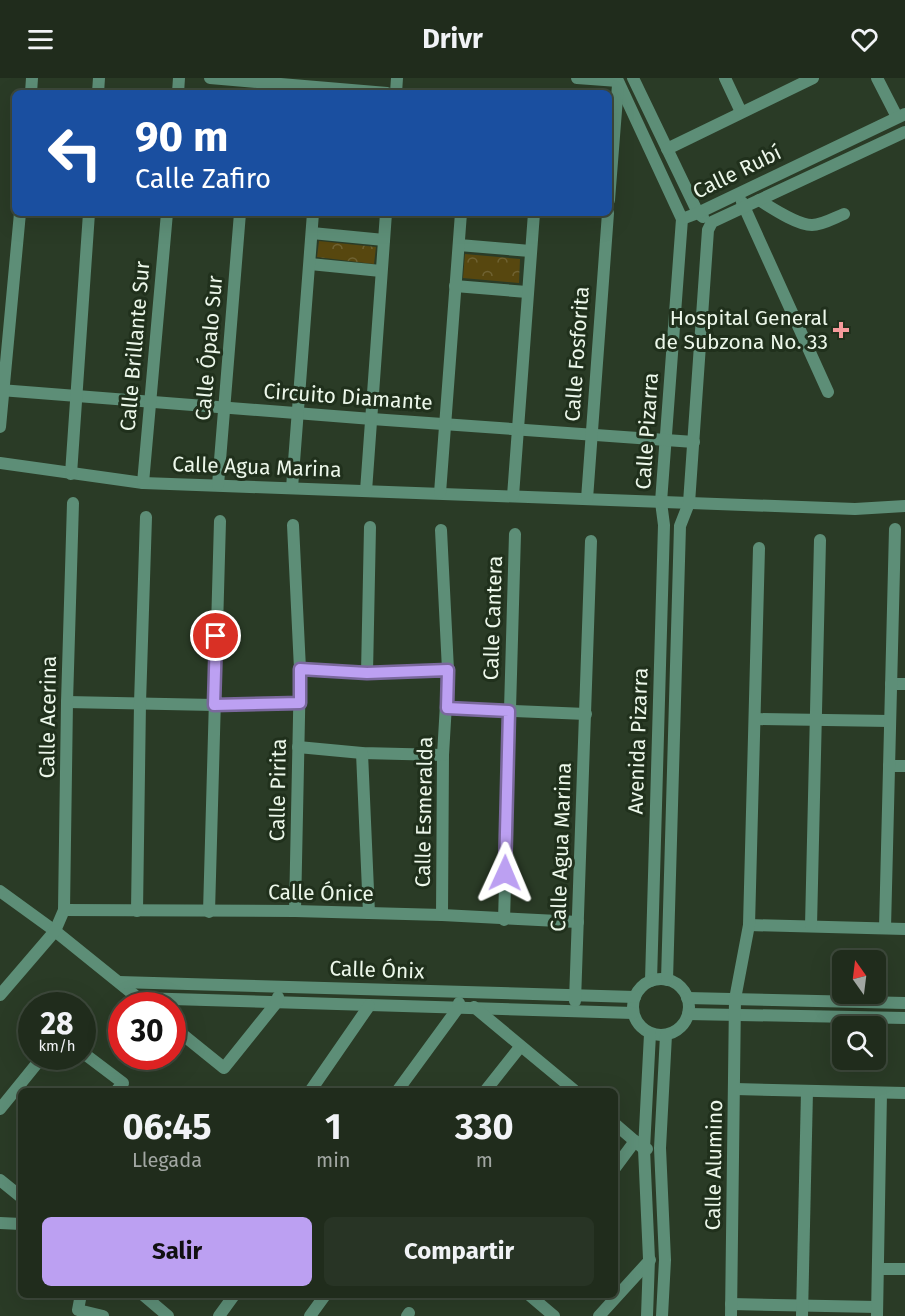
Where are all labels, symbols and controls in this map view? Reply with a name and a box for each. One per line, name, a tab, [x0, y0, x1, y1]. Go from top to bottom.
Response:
icon: menu	[24, 23, 57, 56]
text: Drivr	[422, 23, 483, 55]
icon: heart	[848, 23, 881, 56]
text: 90 m	[135, 112, 229, 162]
icon: left	[36, 114, 114, 192]
street label: Calle Rubí	[688, 139, 786, 205]
text: Calle Zafiro	[135, 163, 271, 195]
street label: Calle Brillante Sur	[115, 260, 155, 432]
street label: Calle Ópalo Sur	[190, 274, 228, 422]
street label: Calle Fosforita	[559, 285, 595, 423]
place label: Hospital General de Subzona No. 33	[654, 305, 828, 355]
marker: Hospital General de Subzona No. 33	[832, 321, 850, 339]
street label: Calle Pizarra	[630, 372, 664, 490]
street label: Circuito Diamante	[263, 378, 433, 416]
street label: Calle Agua Marina	[172, 451, 342, 483]
street label: Calle Cantera	[478, 555, 508, 681]
pin	[190, 610, 241, 661]
icon: arrive	[199, 619, 232, 652]
street label: Calle Acerina	[34, 655, 62, 779]
street label: Avenida Pizarra	[622, 667, 654, 815]
street label: Calle Esmeralda	[410, 736, 438, 888]
street label: Calle Pirita	[264, 738, 292, 842]
street label: Calle Agua Marina	[545, 762, 577, 932]
position arrow	[473, 841, 537, 905]
street label: Calle Ónice	[268, 879, 374, 907]
north arrow	[832, 950, 886, 1004]
map controls	[832, 950, 886, 1070]
street label: Calle Ónix	[329, 955, 426, 985]
speed limit sign: 30	[108, 992, 186, 1070]
text: 28	[41, 1006, 73, 1042]
button: search	[832, 1016, 886, 1070]
text: km/h	[38, 1037, 76, 1055]
street label: Calle Alumino	[700, 1099, 728, 1231]
text: 06:45	[122, 1105, 212, 1149]
text: 1	[325, 1105, 342, 1149]
text: 330	[455, 1105, 514, 1149]
text: Llegada	[132, 1148, 202, 1172]
text: min	[316, 1148, 351, 1172]
text: m	[476, 1148, 493, 1172]
button: Salir	[42, 1217, 312, 1286]
button: Compartir	[324, 1217, 594, 1286]

